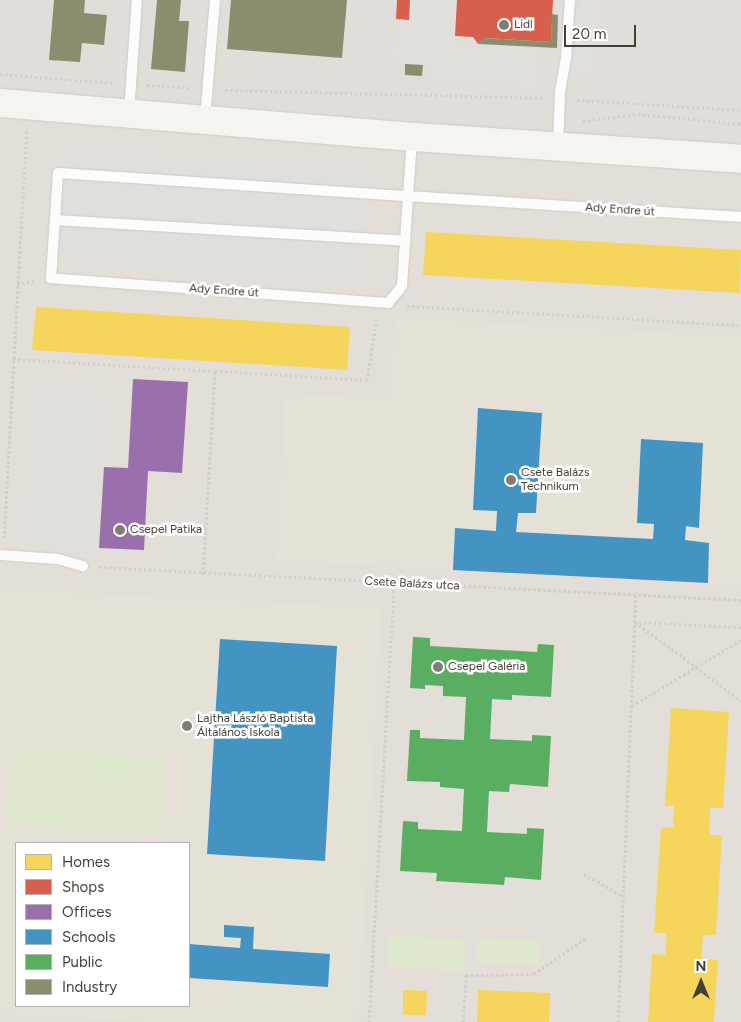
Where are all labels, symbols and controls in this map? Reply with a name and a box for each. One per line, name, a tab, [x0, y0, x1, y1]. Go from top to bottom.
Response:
scale bar	[566, 15, 638, 47]
place label: Lidl	[514, 18, 533, 32]
marker: Lidl	[498, 19, 510, 31]
text: 20 m	[572, 25, 606, 43]
street label: Ady Endre út	[585, 200, 655, 220]
street label: Ady Endre út	[189, 281, 259, 301]
place label: Csete Balázs Technikum	[521, 466, 590, 494]
marker: Csete Balázs Technikum	[505, 474, 517, 486]
place label: Csepel Patika	[130, 523, 202, 537]
marker: Csepel Patika	[114, 524, 126, 536]
street label: Csete Balázs utca	[364, 574, 460, 594]
place label: Csepel Galéria	[448, 660, 525, 674]
marker: Csepel Galéria	[432, 661, 444, 673]
place label: Lajtha László Baptista Általános Iskola	[197, 712, 313, 740]
marker: Lajtha László Baptista Általános Iskola	[181, 720, 193, 732]
legend	[15, 842, 190, 1007]
text: Homes	[62, 853, 110, 871]
text: Shops	[62, 878, 104, 896]
text: Offices	[62, 903, 112, 921]
text: Schools	[62, 928, 115, 946]
text: Public	[62, 953, 103, 971]
north arrow	[676, 957, 726, 1007]
text: N	[696, 958, 706, 975]
text: Industry	[62, 978, 117, 996]

